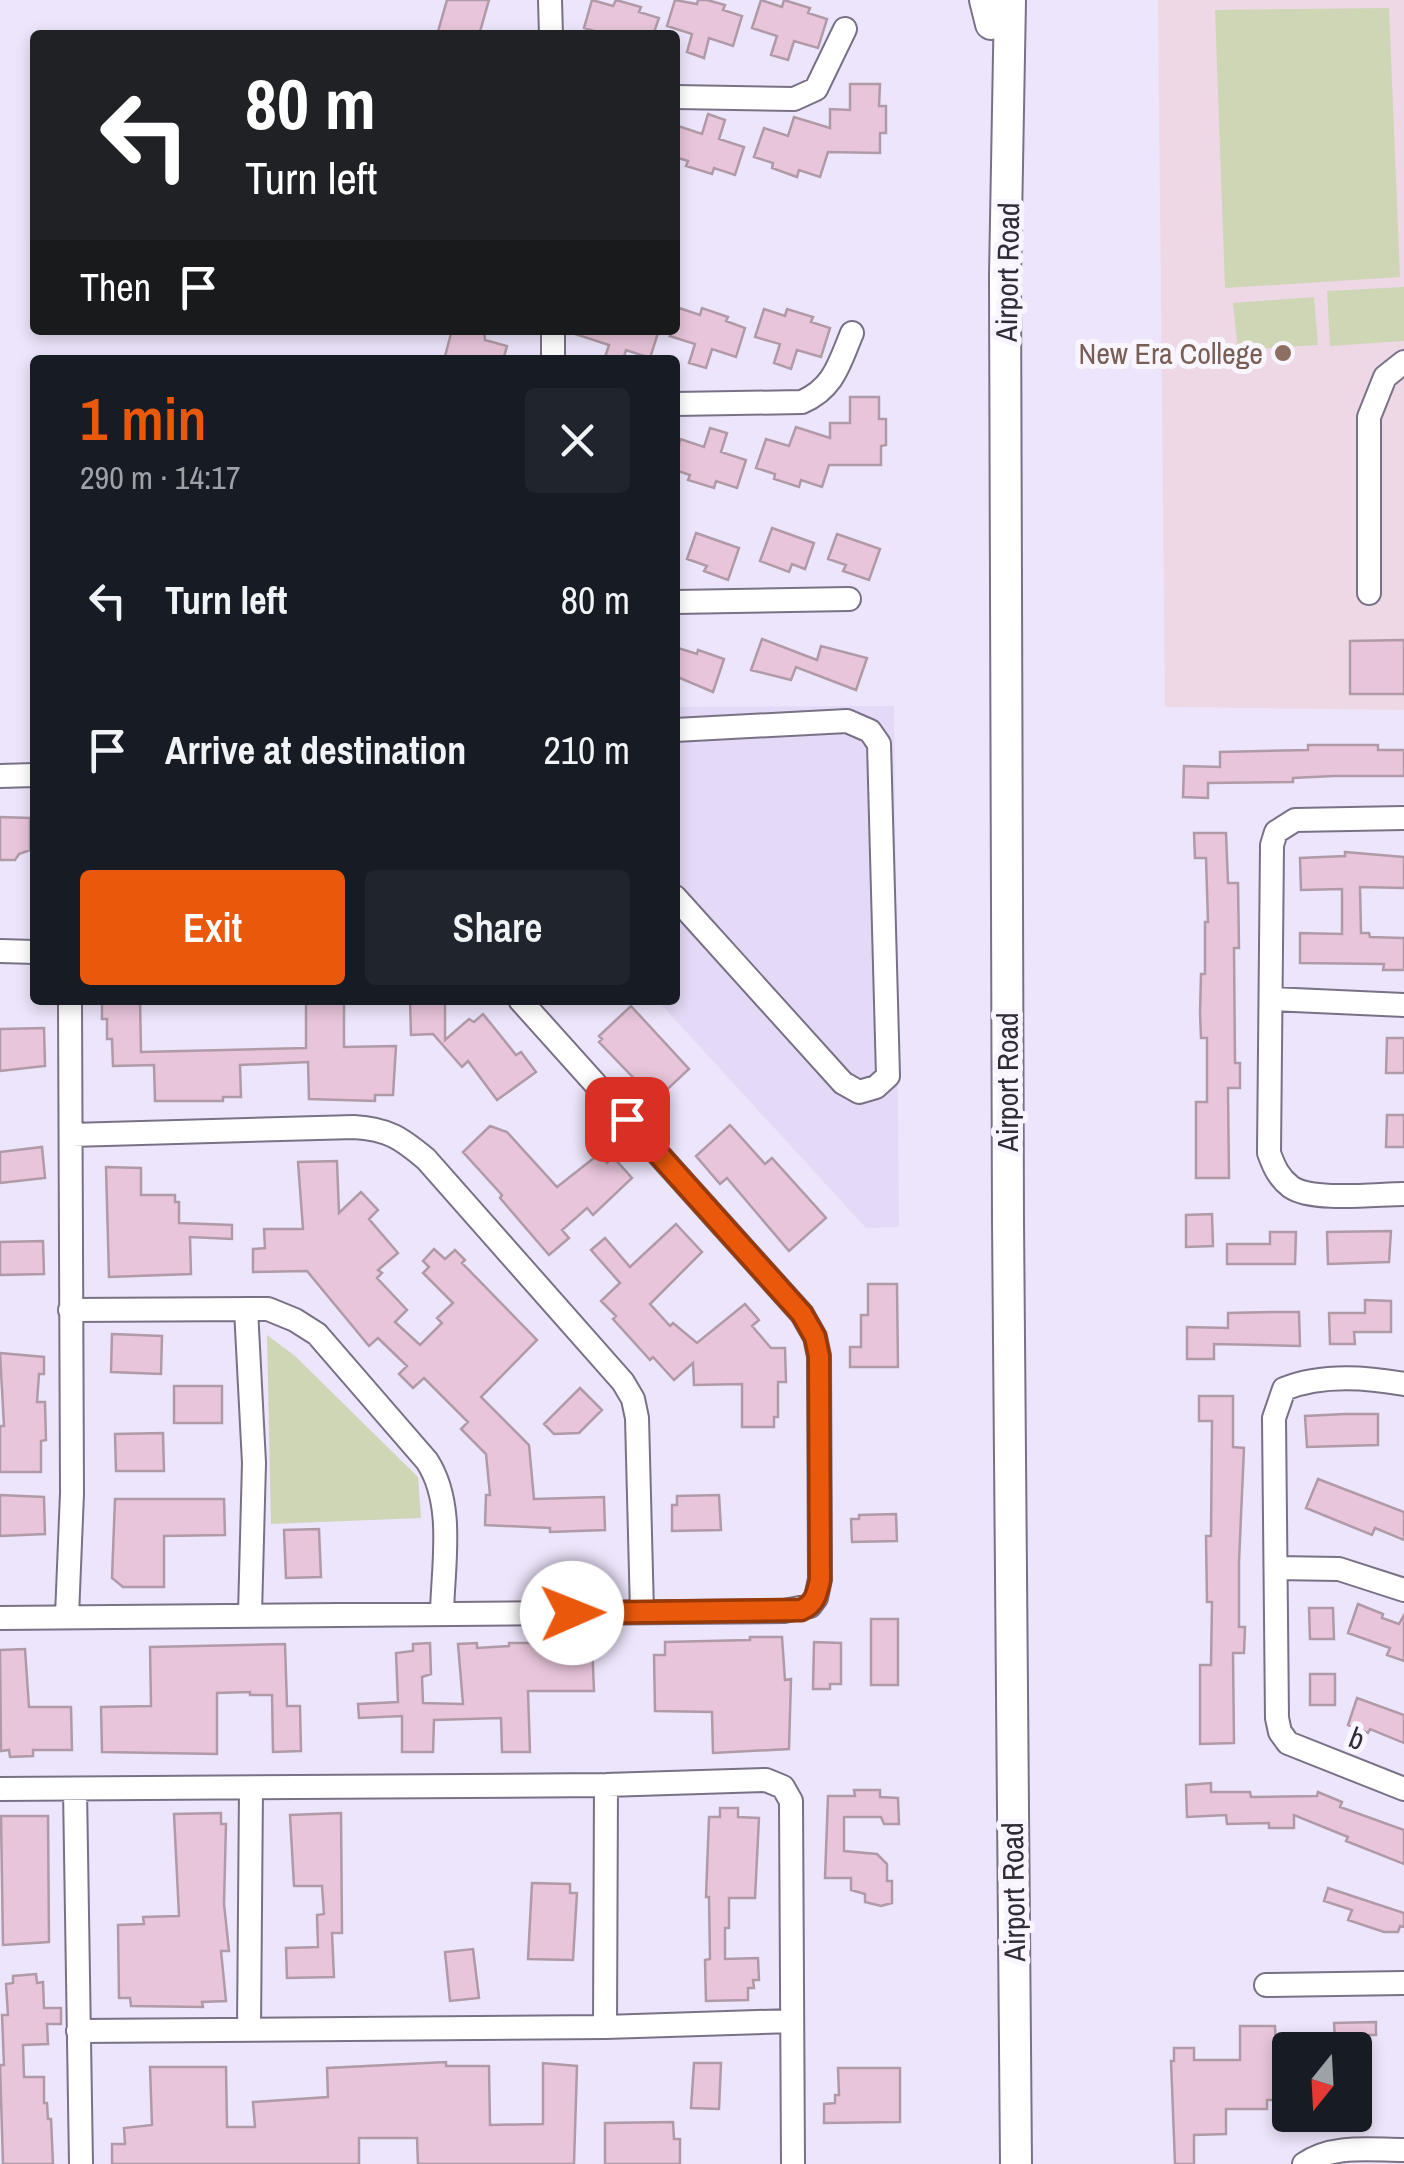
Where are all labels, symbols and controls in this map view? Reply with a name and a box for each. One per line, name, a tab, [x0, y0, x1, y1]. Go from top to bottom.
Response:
text: 80 m	[245, 57, 376, 151]
icon: left	[80, 70, 210, 200]
text: Turn left	[245, 147, 377, 208]
street label: Airport Road	[986, 202, 1028, 343]
icon: arrive	[171, 260, 226, 315]
text: Then	[80, 262, 151, 313]
place label: New Era College	[1078, 333, 1263, 373]
marker: New Era College	[1272, 342, 1294, 364]
text: 1 min	[80, 378, 207, 459]
button: close	[525, 388, 630, 493]
text: 290 m · 14:17	[80, 456, 240, 499]
icon: left	[80, 573, 135, 628]
text: Turn left	[165, 575, 287, 626]
text: 80 m	[561, 575, 630, 626]
icon: arrive	[80, 723, 135, 778]
text: Arrive at destination	[165, 725, 466, 776]
text: 210 m	[543, 725, 630, 776]
button: Exit	[80, 870, 345, 985]
button: Share	[365, 870, 630, 985]
street label: Airport Road	[987, 1012, 1027, 1153]
pin	[585, 1077, 670, 1162]
icon: arrive	[600, 1092, 655, 1147]
position arrow	[520, 1561, 624, 1665]
street label: b	[1343, 1717, 1371, 1759]
street label: Airport Road	[992, 1822, 1034, 1963]
north arrow	[1272, 2032, 1372, 2132]
map controls	[1272, 2032, 1372, 2132]

